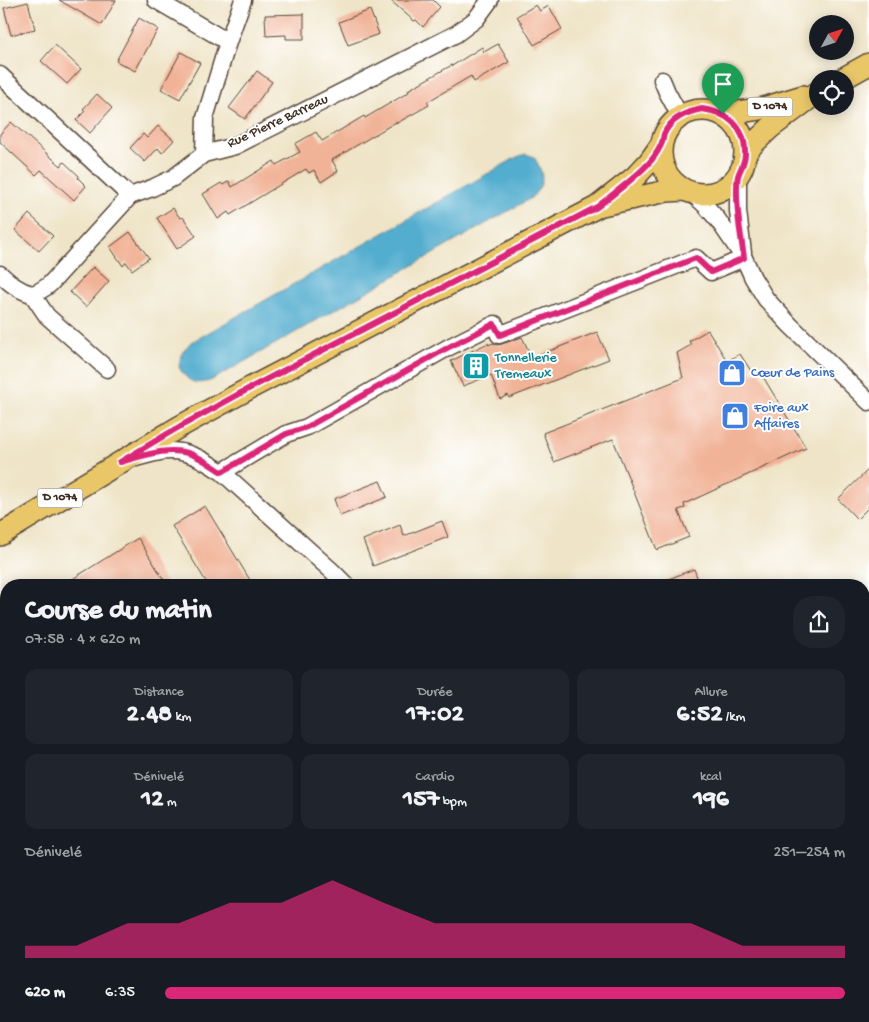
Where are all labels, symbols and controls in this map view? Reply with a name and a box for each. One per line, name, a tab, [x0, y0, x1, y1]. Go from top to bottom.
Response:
north arrow	[809, 15, 854, 60]
map controls	[809, 15, 854, 115]
pin	[702, 63, 744, 114]
icon: arrive	[709, 70, 737, 98]
button: locate	[809, 70, 854, 115]
street label: Rue Pierre Barreau	[225, 91, 332, 153]
road number: D 1074	[748, 98, 792, 116]
place label: Tonnellerie Tremeaux	[494, 350, 558, 383]
building icon: Tonnellerie Tremeaux	[461, 351, 491, 381]
shop icon: Cœur de Pains	[717, 358, 747, 388]
place label: Cœur de Pains	[751, 365, 835, 382]
place label: Foire aux Affaires	[753, 400, 809, 433]
shop icon: Foire aux Affaires	[720, 401, 750, 431]
road number: D 1074	[38, 488, 82, 508]
text: Course du matin	[25, 595, 212, 628]
button: share	[793, 596, 845, 648]
text: 07:58 · 4 × 620 m	[25, 631, 140, 650]
text: Distance	[134, 684, 184, 701]
text: Durée	[417, 684, 453, 701]
text: Allure	[694, 684, 728, 701]
text: 2.48	[126, 701, 172, 730]
text: 17:02	[406, 701, 464, 730]
text: 6:52	[677, 701, 723, 730]
text: km	[172, 709, 192, 726]
text: /km	[723, 709, 745, 726]
text: Dénivelé	[134, 769, 184, 786]
text: Cardio	[416, 769, 454, 786]
text: kcal	[700, 769, 722, 786]
text: 12	[141, 786, 164, 815]
text: 157	[403, 786, 439, 815]
text: 196	[693, 786, 729, 815]
text: m	[164, 794, 177, 811]
text: bpm	[439, 794, 467, 811]
text: Dénivelé	[25, 844, 82, 863]
text: 251–254 m	[774, 844, 845, 863]
text: 620 m	[25, 984, 65, 1003]
text: 6:35	[105, 984, 135, 1003]

